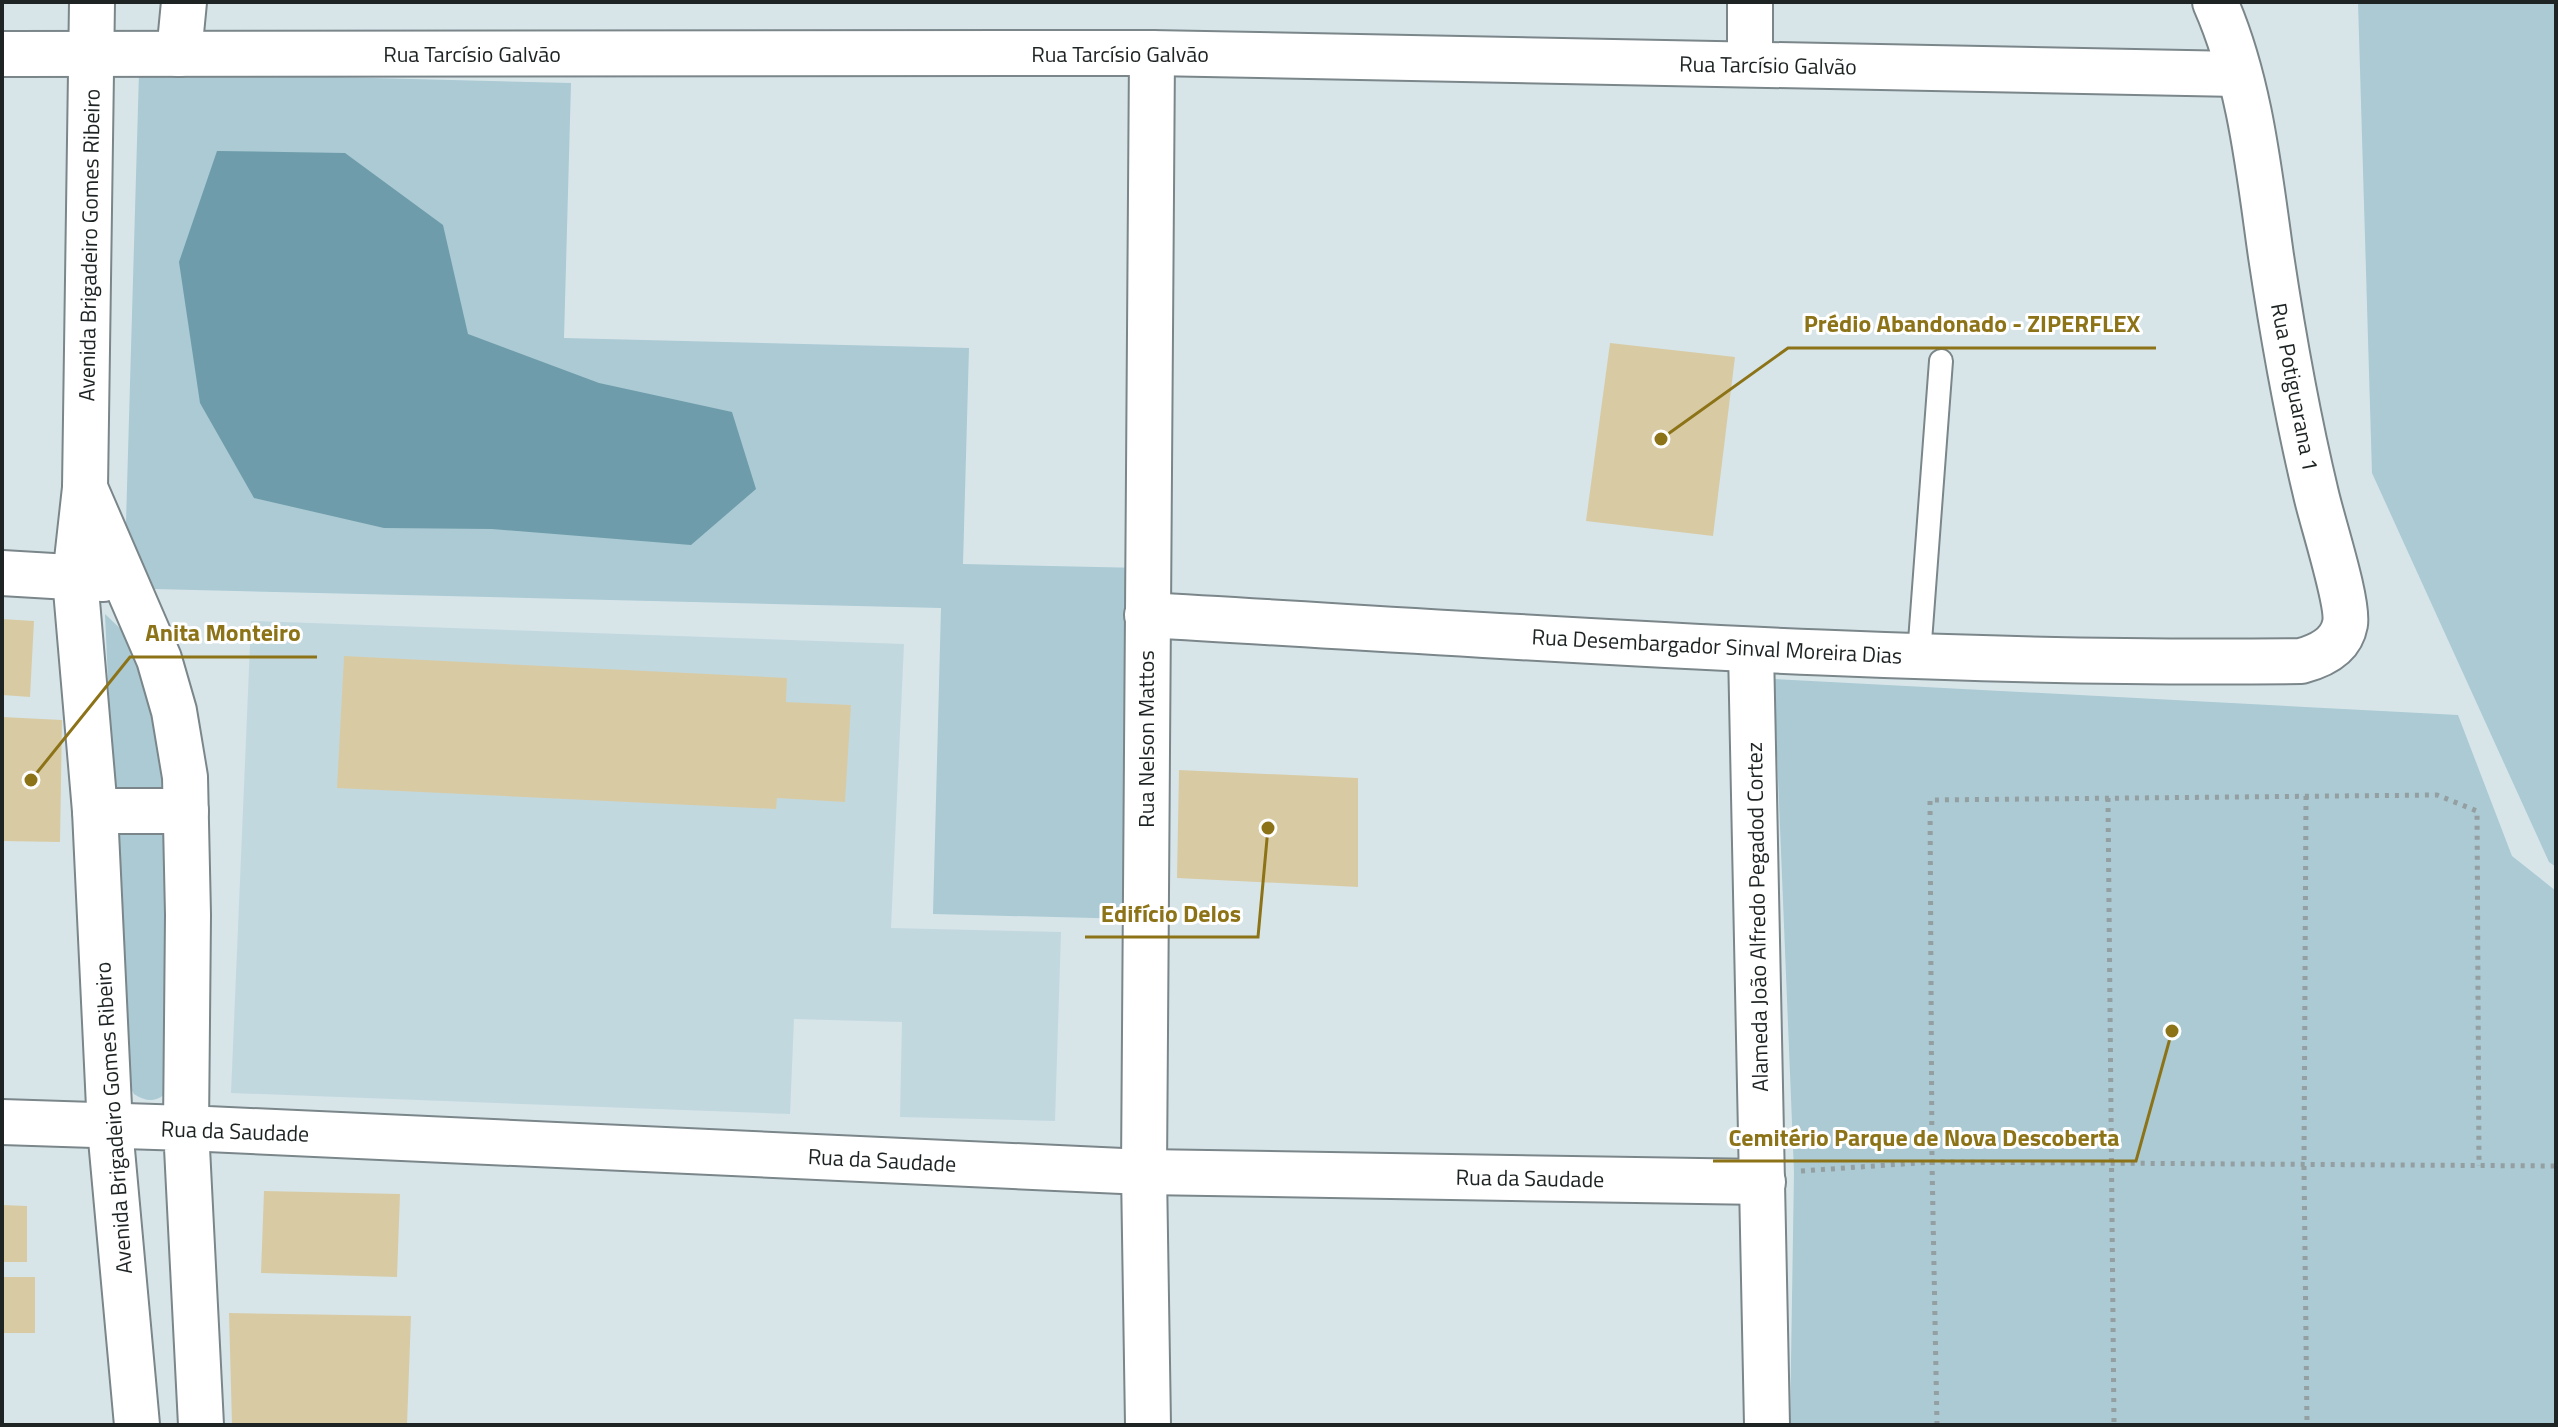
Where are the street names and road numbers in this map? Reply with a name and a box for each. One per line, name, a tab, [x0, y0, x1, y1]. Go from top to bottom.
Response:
street label: Rua Tarcísio Galvão	[383, 37, 561, 71]
street label: Rua Tarcísio Galvão	[1031, 37, 1209, 71]
street label: Rua Tarcísio Galvão	[1679, 46, 1857, 84]
street label: Avenida Brigadeiro Gomes Ribeiro	[69, 88, 109, 402]
street label: Rua Potiguarana 1	[2262, 300, 2328, 474]
street label: Rua Desembargador Sinval Moreira Dias	[1531, 619, 1903, 673]
street label: Rua Nelson Mattos	[1129, 650, 1163, 828]
street label: Alameda João Alfredo Pegadod Cortez	[1737, 742, 1777, 1092]
street label: Avenida Brigadeiro Gomes Ribeiro	[85, 961, 141, 1275]
street label: Rua da Saudade	[160, 1111, 310, 1151]
street label: Rua da Saudade	[807, 1139, 957, 1181]
street label: Rua da Saudade	[1455, 1160, 1605, 1196]

